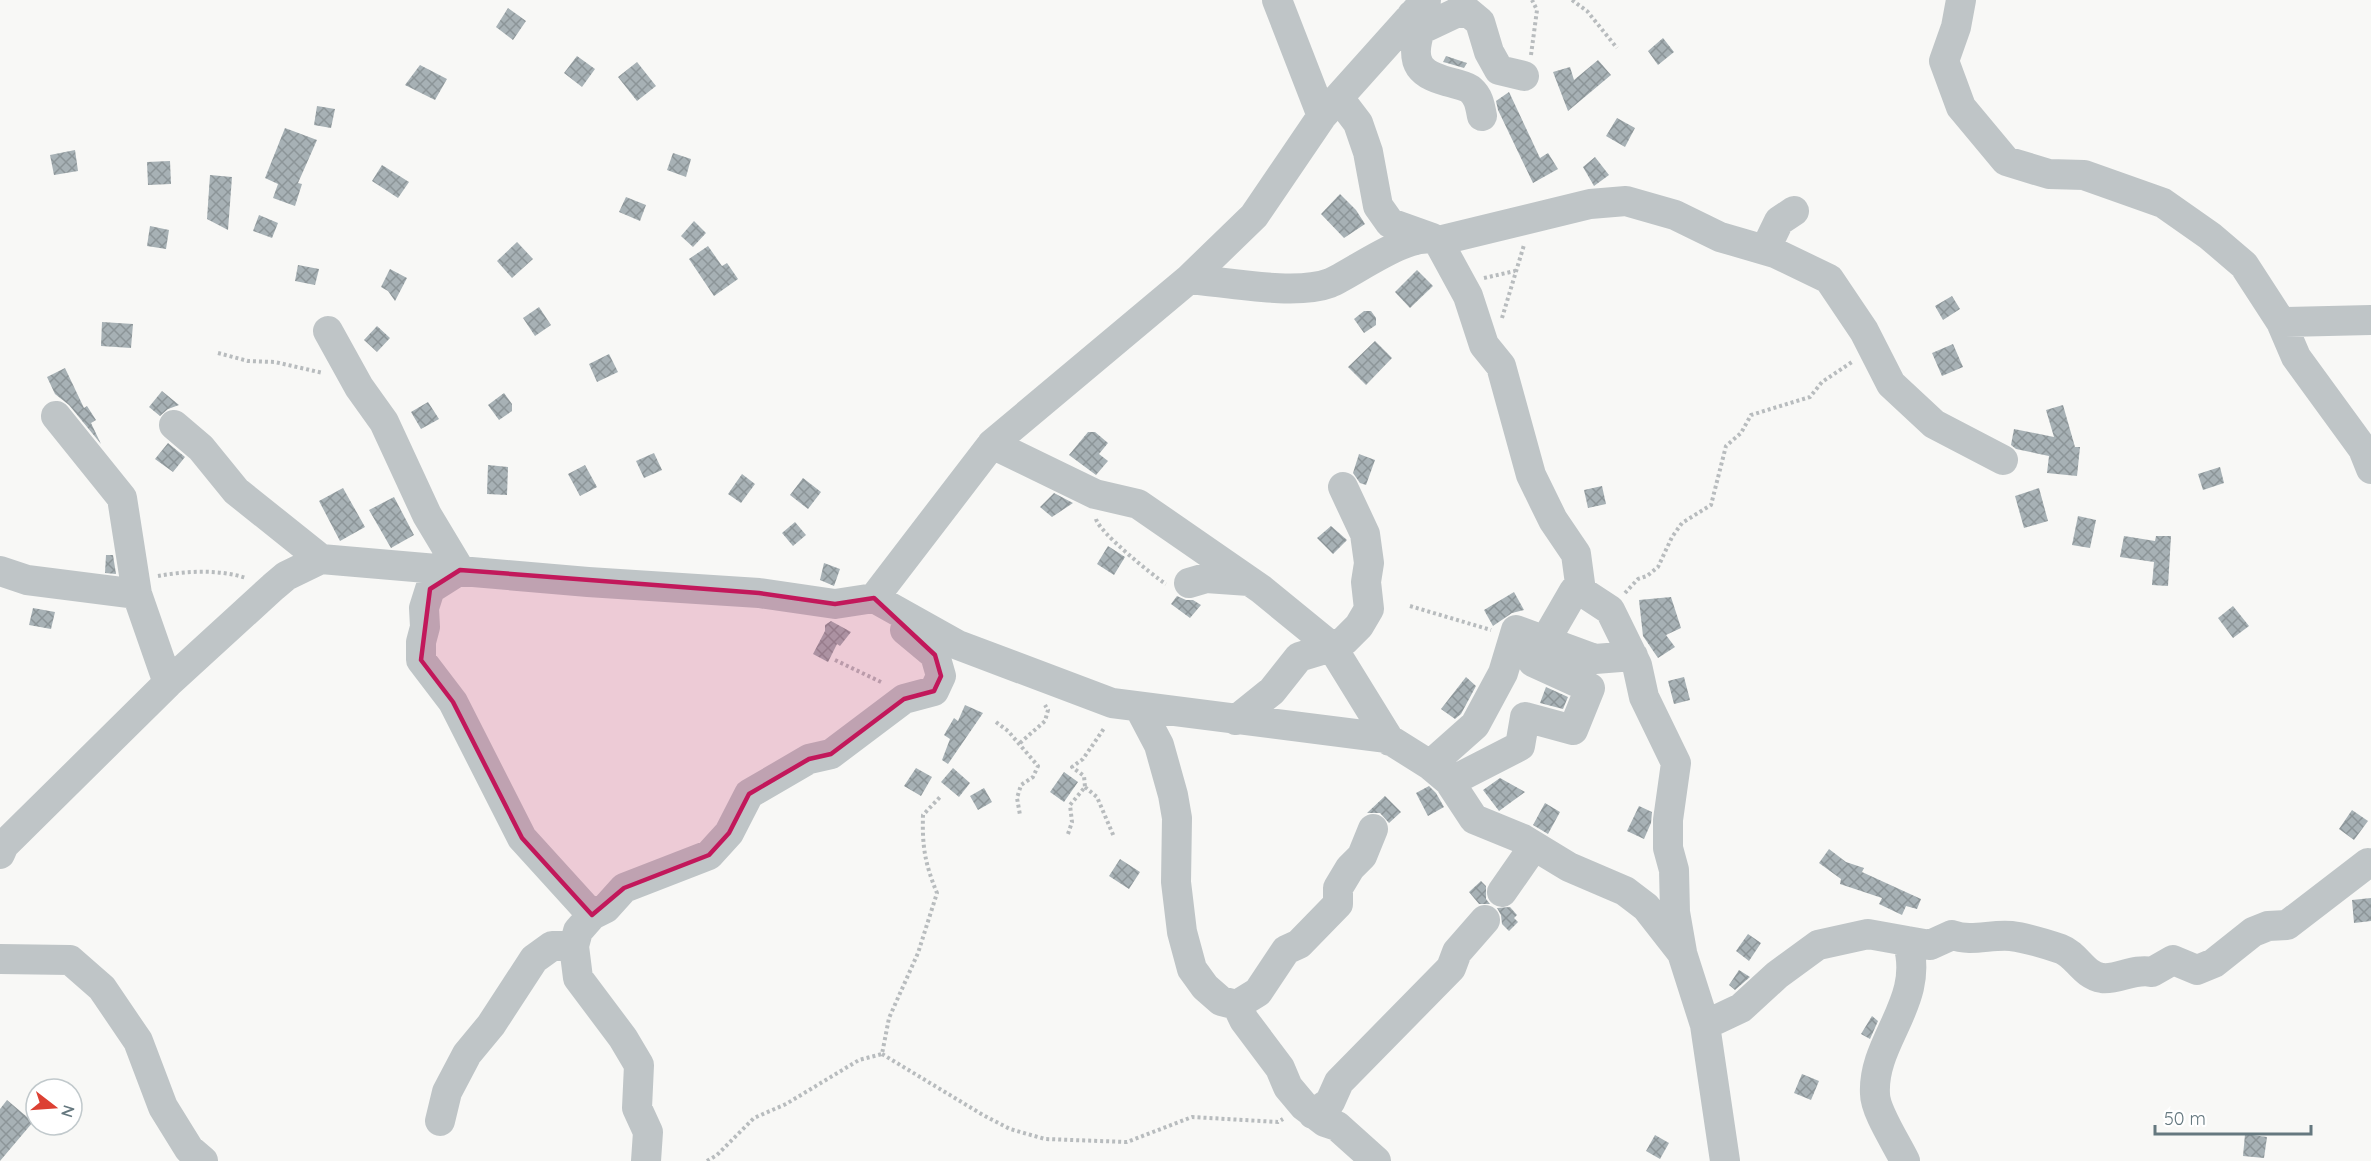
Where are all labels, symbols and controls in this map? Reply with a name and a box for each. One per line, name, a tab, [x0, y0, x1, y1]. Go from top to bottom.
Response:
north arrow	[24, 1077, 84, 1137]
scale bar	[2155, 1098, 2311, 1136]
text: N	[57, 1103, 80, 1120]
text: 50 m	[2164, 1107, 2206, 1130]

